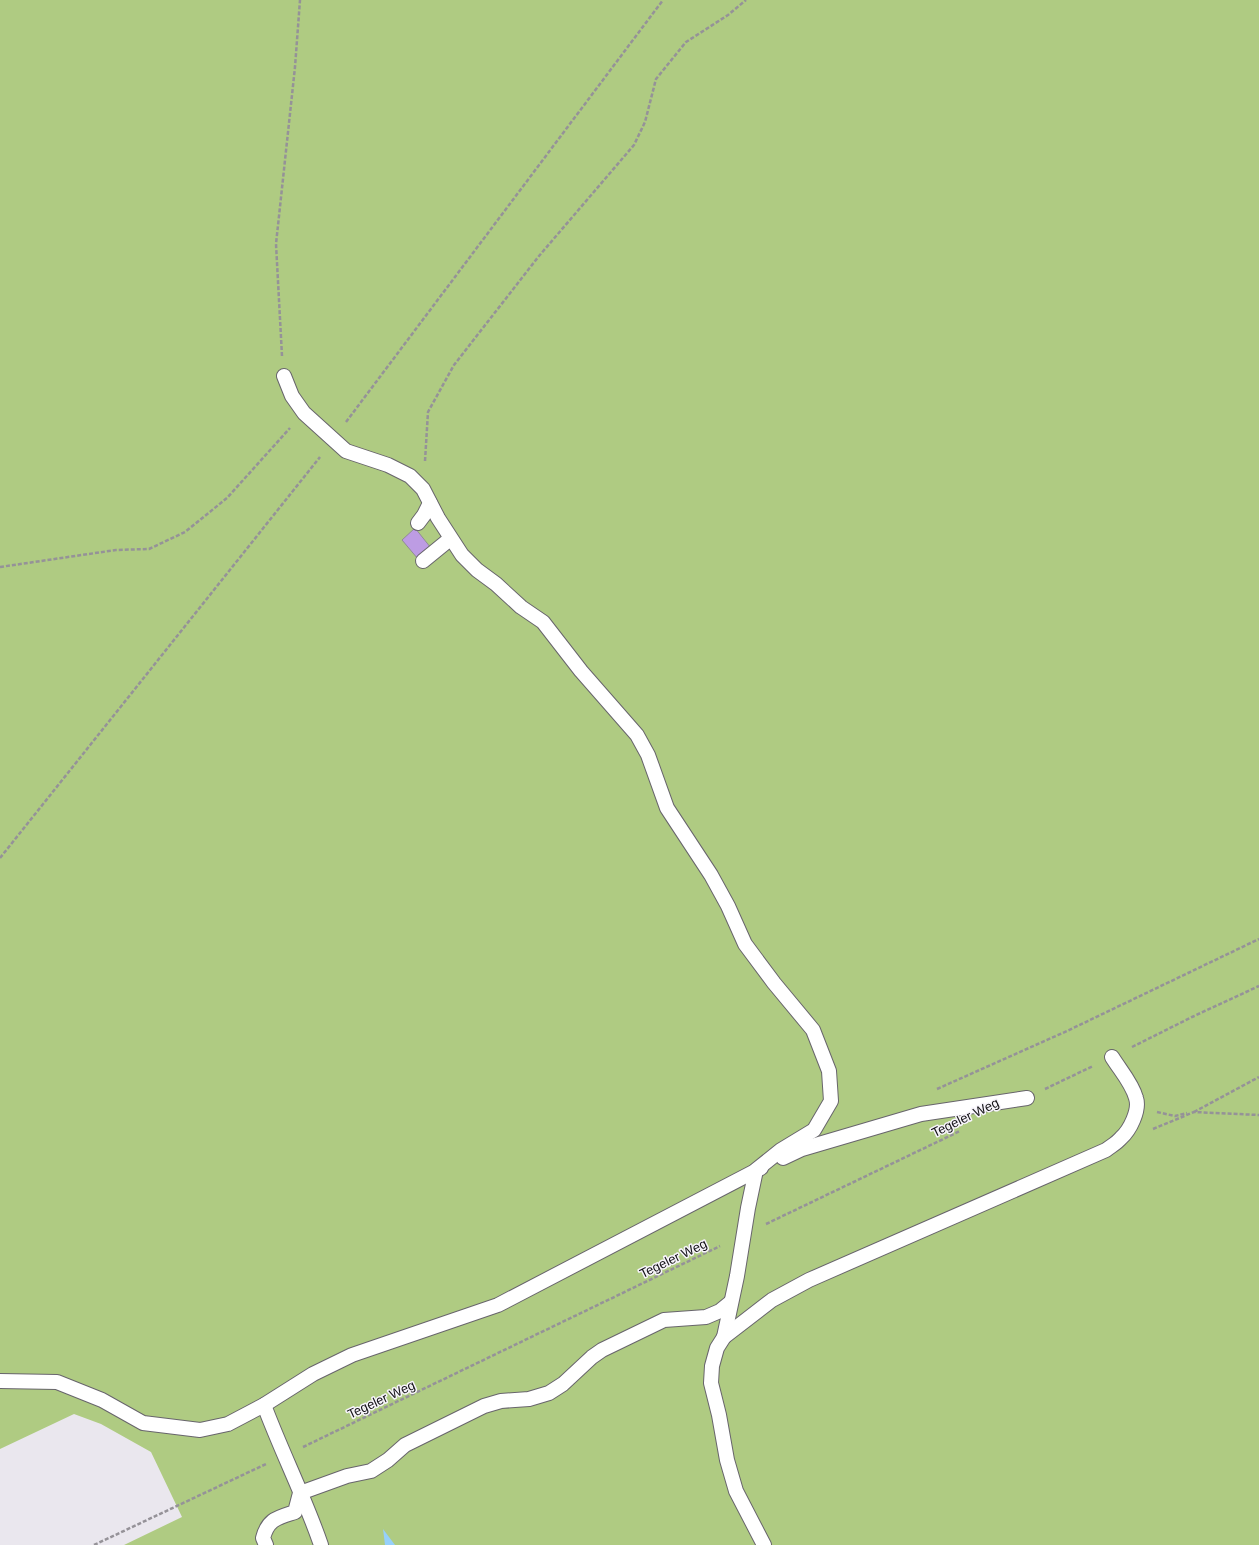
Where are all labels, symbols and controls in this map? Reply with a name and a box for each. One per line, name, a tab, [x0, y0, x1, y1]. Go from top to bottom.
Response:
street label: Tegeler Weg	[929, 1095, 1001, 1140]
street label: Tegeler Weg	[637, 1236, 709, 1281]
street label: Tegeler Weg	[345, 1377, 417, 1422]

